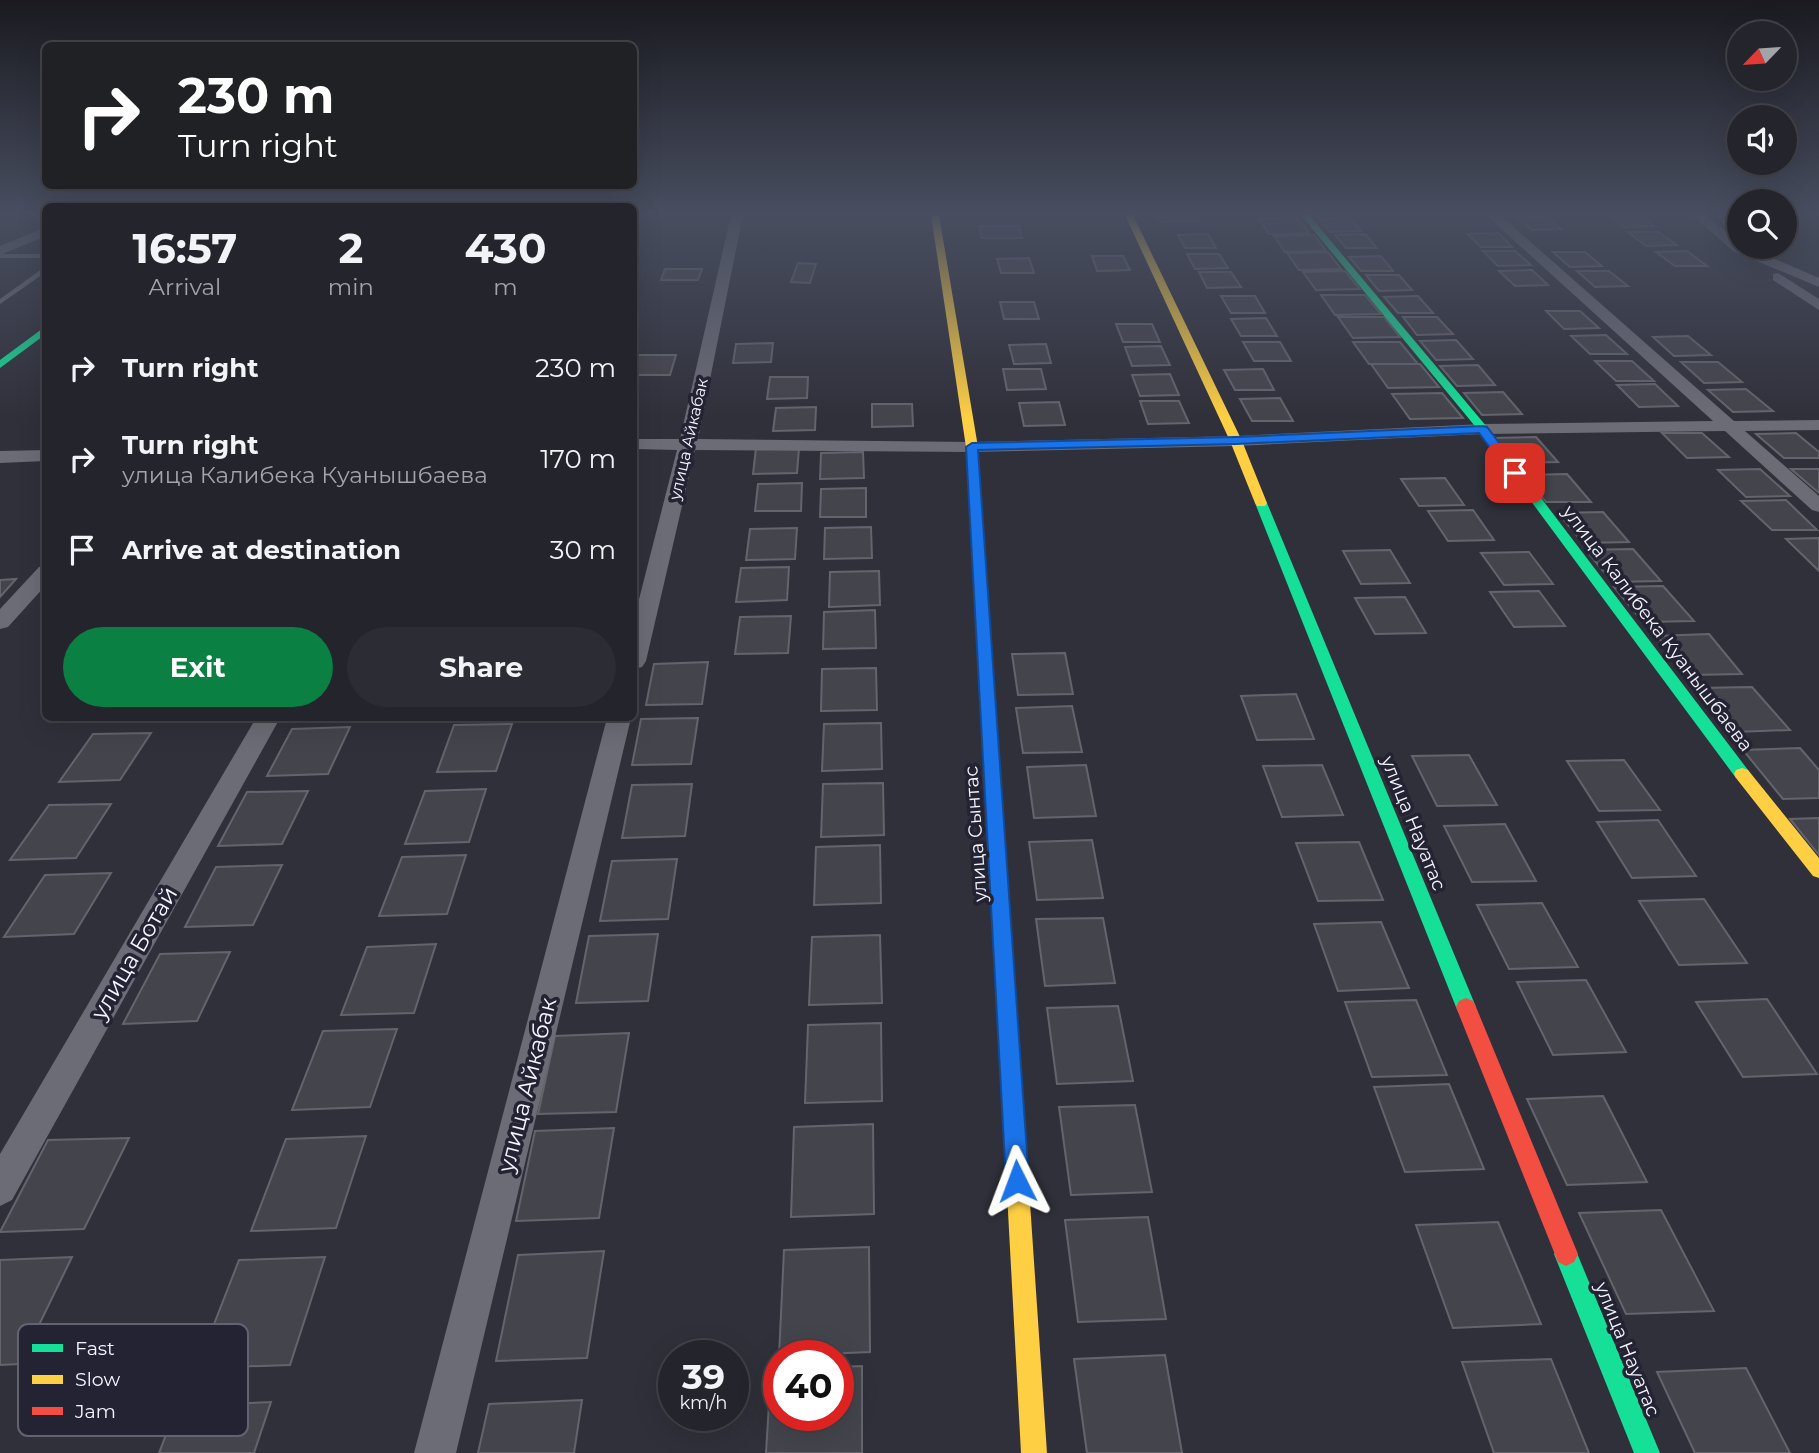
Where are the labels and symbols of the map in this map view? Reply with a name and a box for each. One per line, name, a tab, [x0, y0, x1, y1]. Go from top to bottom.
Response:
north arrow	[1727, 21, 1797, 91]
street label: улица Айкабак	[665, 376, 712, 503]
pin	[1485, 443, 1545, 503]
street label: улица Калибека Куанышбаева	[1557, 500, 1758, 756]
street label: улица Науатас	[1376, 752, 1451, 894]
street label: улица Сынтас	[959, 765, 992, 904]
street label: улица Ботай	[84, 882, 183, 1025]
street label: улица Айкабак	[492, 994, 562, 1176]
position arrow	[980, 1144, 1054, 1218]
street label: улица Науатас	[1590, 1278, 1665, 1420]
legend	[18, 1324, 248, 1436]
text: Fast	[75, 1337, 115, 1360]
speed limit sign: 40	[763, 1340, 854, 1431]
text: Slow	[75, 1368, 120, 1391]
text: Jam	[74, 1400, 116, 1423]

